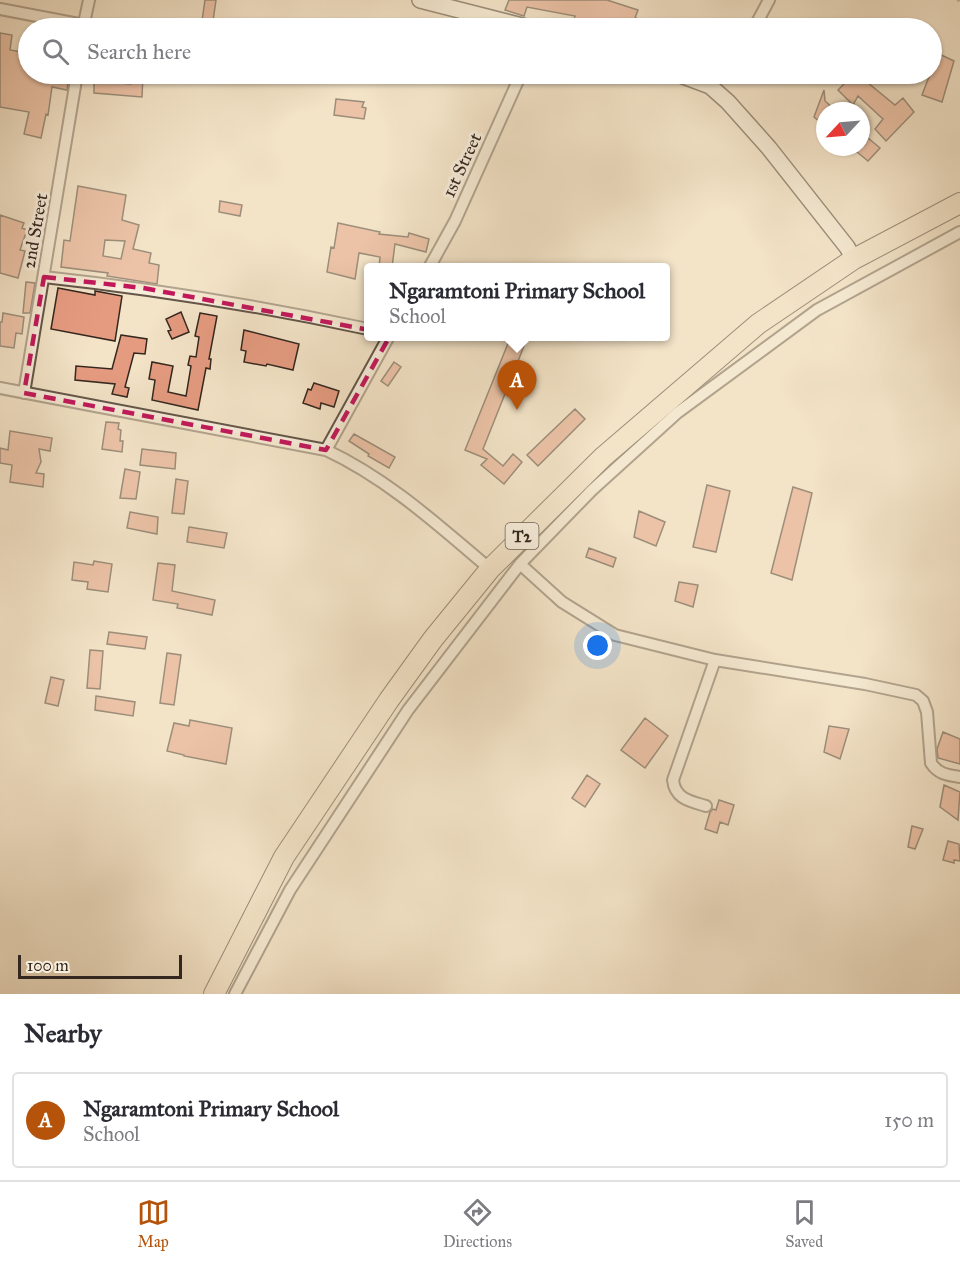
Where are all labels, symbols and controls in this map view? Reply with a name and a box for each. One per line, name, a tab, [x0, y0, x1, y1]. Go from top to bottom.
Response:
search box	[18, 18, 942, 84]
icon: search	[39, 35, 72, 68]
text: Search here	[87, 38, 191, 65]
north arrow	[816, 102, 870, 156]
street label: 1st Street	[438, 129, 487, 201]
street label: 2nd Street	[18, 191, 53, 270]
popup	[364, 263, 670, 341]
text: Ngaramtoni Primary School	[389, 277, 645, 304]
text: School	[389, 304, 446, 328]
pin: A	[498, 360, 536, 410]
road number: T2	[506, 523, 538, 549]
your location	[583, 631, 612, 660]
scale bar	[18, 952, 182, 980]
text: 100 m	[27, 956, 69, 975]
text: Nearby	[24, 1017, 102, 1049]
text: Ngaramtoni Primary School	[83, 1095, 339, 1122]
text: A	[39, 1108, 52, 1132]
text: 150 m	[884, 1108, 934, 1132]
text: School	[83, 1122, 140, 1146]
tab: Map	[137, 1196, 170, 1251]
tab: Directions	[443, 1196, 512, 1251]
tab: Saved	[785, 1196, 823, 1251]

